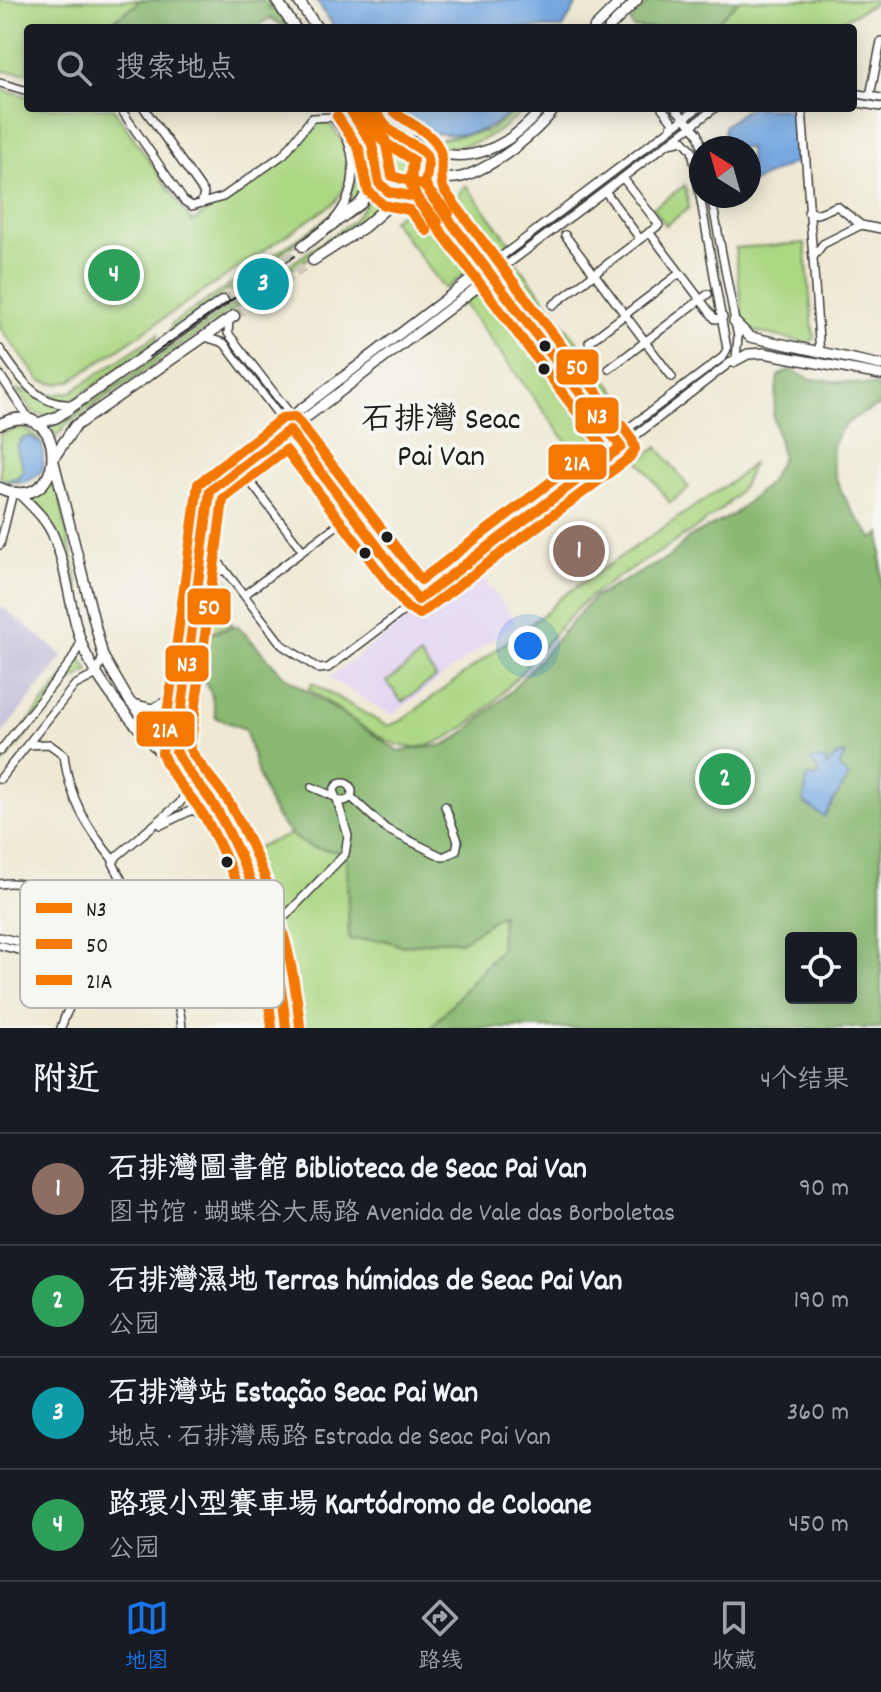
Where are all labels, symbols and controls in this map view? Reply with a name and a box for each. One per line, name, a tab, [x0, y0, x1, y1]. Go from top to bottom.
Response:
search box	[24, 24, 857, 112]
icon: search	[52, 46, 96, 90]
text: 搜索地点	[116, 49, 236, 92]
north arrow	[689, 136, 761, 208]
pin: 4	[88, 245, 140, 305]
pin: 3	[237, 254, 289, 314]
unlabelled marker	[537, 338, 553, 354]
line badge: 50	[555, 348, 600, 386]
text: 50	[566, 354, 588, 385]
unlabelled marker	[536, 361, 552, 377]
line badge: N3	[574, 396, 620, 435]
district label: 石排灣 Seac Pai Van	[361, 399, 521, 482]
text: N3	[587, 403, 607, 434]
line badge: 21A	[547, 443, 608, 481]
text: 21A	[564, 450, 590, 481]
pin: 1	[553, 521, 605, 581]
unlabelled marker	[379, 529, 395, 545]
unlabelled marker	[357, 545, 373, 561]
line badge: 50	[186, 587, 232, 626]
text: 50	[198, 594, 220, 625]
your location	[508, 626, 548, 666]
line badge: N3	[164, 644, 210, 683]
text: N3	[177, 651, 197, 682]
line badge: 21A	[135, 710, 196, 748]
text: 21A	[152, 717, 178, 748]
pin: 2	[699, 749, 751, 809]
unlabelled marker	[219, 854, 235, 870]
legend	[20, 880, 284, 1008]
text: N3	[86, 896, 107, 927]
text: 50	[86, 932, 108, 963]
map controls	[785, 932, 857, 1004]
button: locate	[785, 932, 857, 1004]
text: 21A	[86, 968, 112, 999]
text: 附近	[32, 1058, 100, 1107]
text: 4个结果	[760, 1063, 849, 1100]
text: 石排灣圖書館 Biblioteca de Seac Pai Van	[108, 1150, 587, 1193]
text: 1	[55, 1171, 61, 1208]
text: 90 m	[799, 1171, 849, 1208]
text: 图书馆 · 蝴蝶谷大馬路 Avenida de Vale das Borboletas	[108, 1196, 675, 1233]
text: 石排灣濕地 Terras húmidas de Seac Pai Van	[108, 1262, 622, 1305]
text: 2	[52, 1283, 64, 1320]
text: 190 m	[793, 1283, 849, 1320]
text: 公园	[108, 1308, 160, 1345]
text: 石排灣站 Estação Seac Pai Wan	[108, 1374, 478, 1417]
text: 3	[52, 1395, 64, 1432]
text: 360 m	[787, 1395, 849, 1432]
text: 地点 · 石排灣馬路 Estrada de Seac Pai Van	[108, 1420, 551, 1457]
text: 路環小型賽車場 Kartódromo de Coloane	[108, 1486, 592, 1529]
text: 4	[53, 1507, 63, 1544]
text: 450 m	[788, 1507, 849, 1544]
text: 公园	[108, 1532, 160, 1569]
tab: 地图	[125, 1596, 169, 1678]
tab: 路线	[418, 1596, 462, 1678]
tab: 收藏	[712, 1596, 756, 1678]

